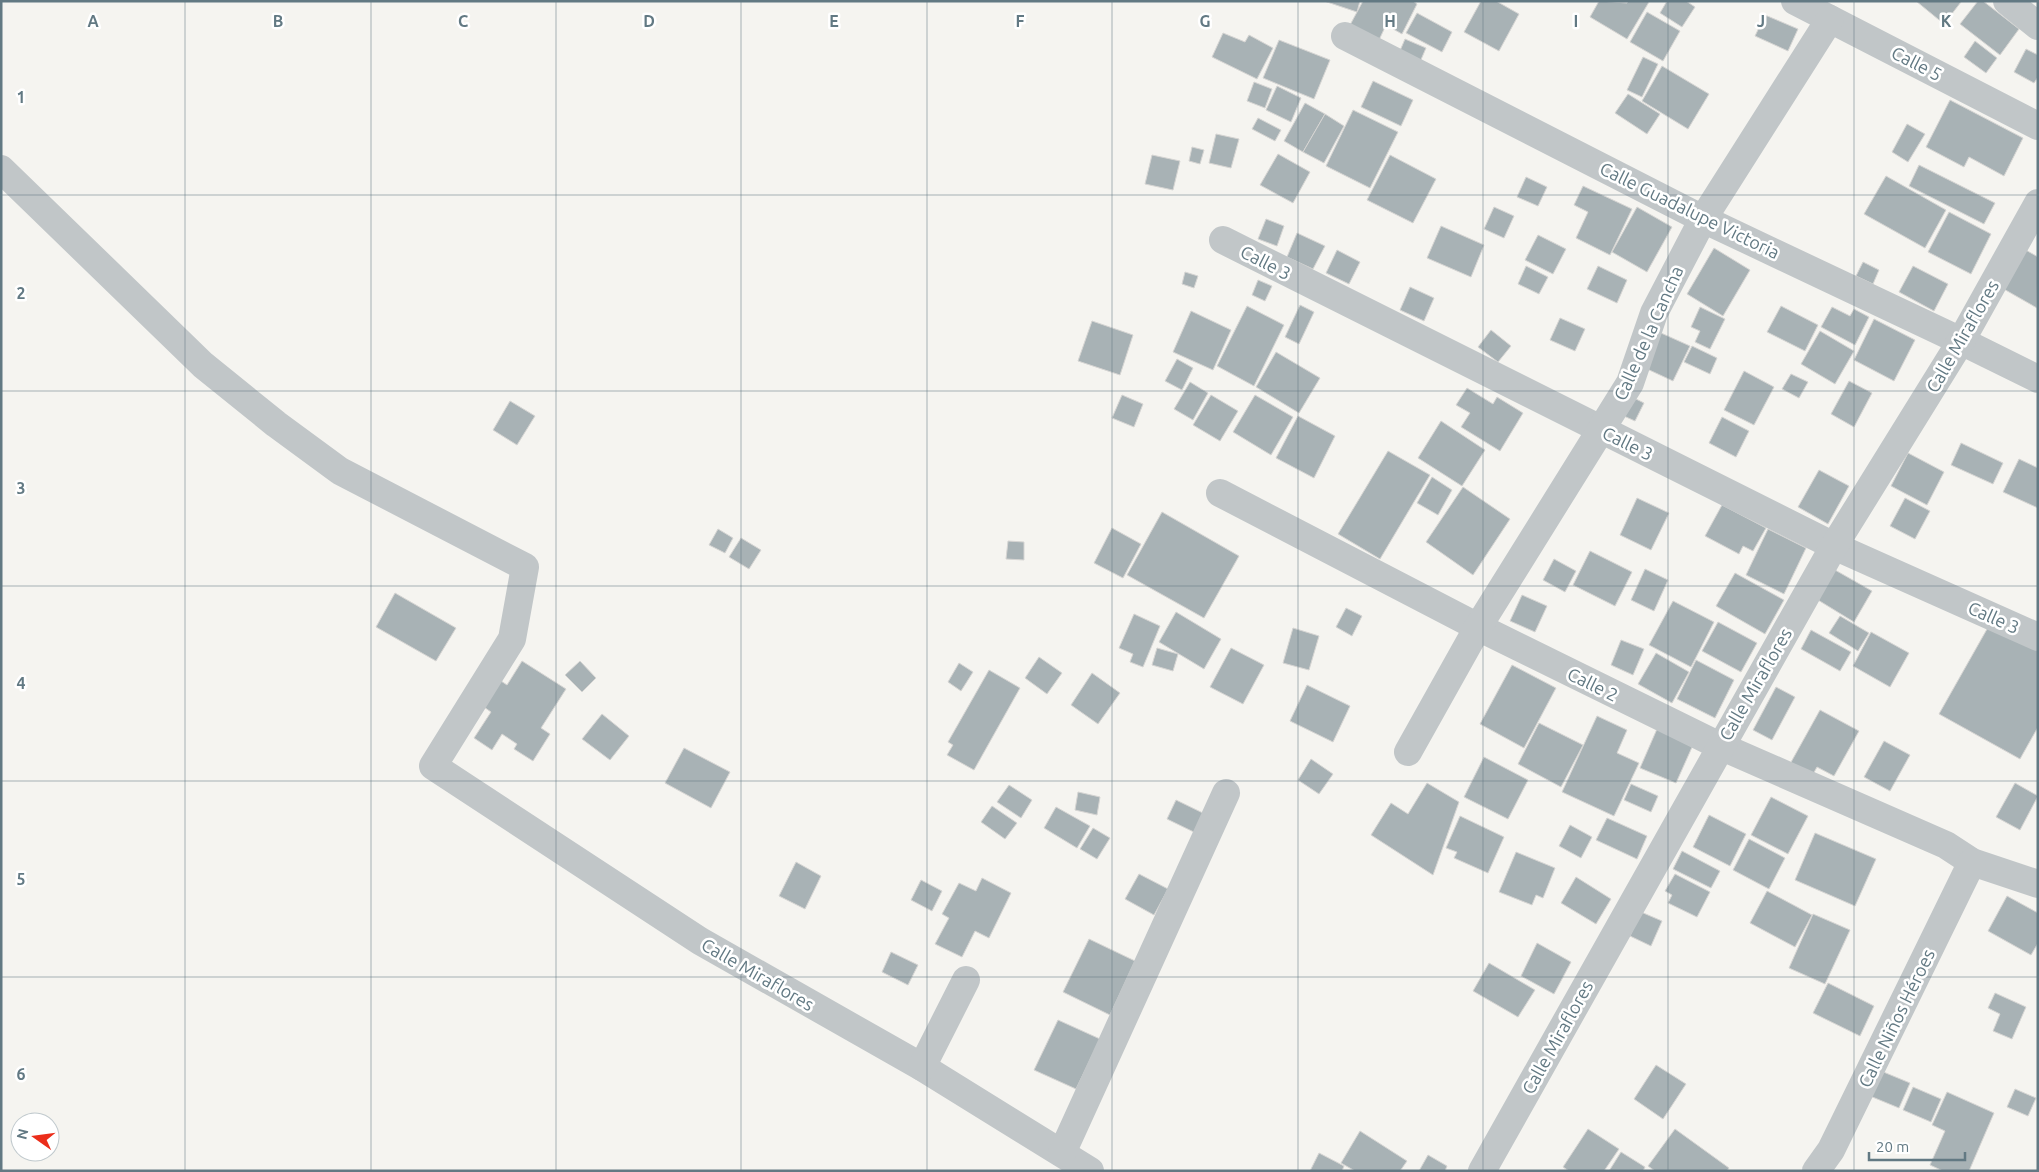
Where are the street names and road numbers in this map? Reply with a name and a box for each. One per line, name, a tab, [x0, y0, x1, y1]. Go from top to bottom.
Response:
street label: Calle 5	[1888, 42, 1946, 84]
street label: Calle Guadalupe Victoria	[1597, 158, 1783, 262]
street label: Calle 3	[1237, 241, 1295, 283]
street label: Calle de la Cancha	[1609, 263, 1687, 403]
street label: Calle Miraflores	[1922, 276, 2002, 396]
street label: Calle 3	[1599, 422, 1657, 464]
street label: Calle 3	[1965, 597, 2023, 637]
street label: Calle Miraflores	[1715, 624, 1795, 744]
street label: Calle 2	[1564, 663, 1622, 705]
street label: Calle Miraflores	[698, 934, 818, 1014]
street label: Calle Niños Héroes	[1854, 945, 1938, 1090]
street label: Calle Miraflores	[1518, 977, 1597, 1097]

